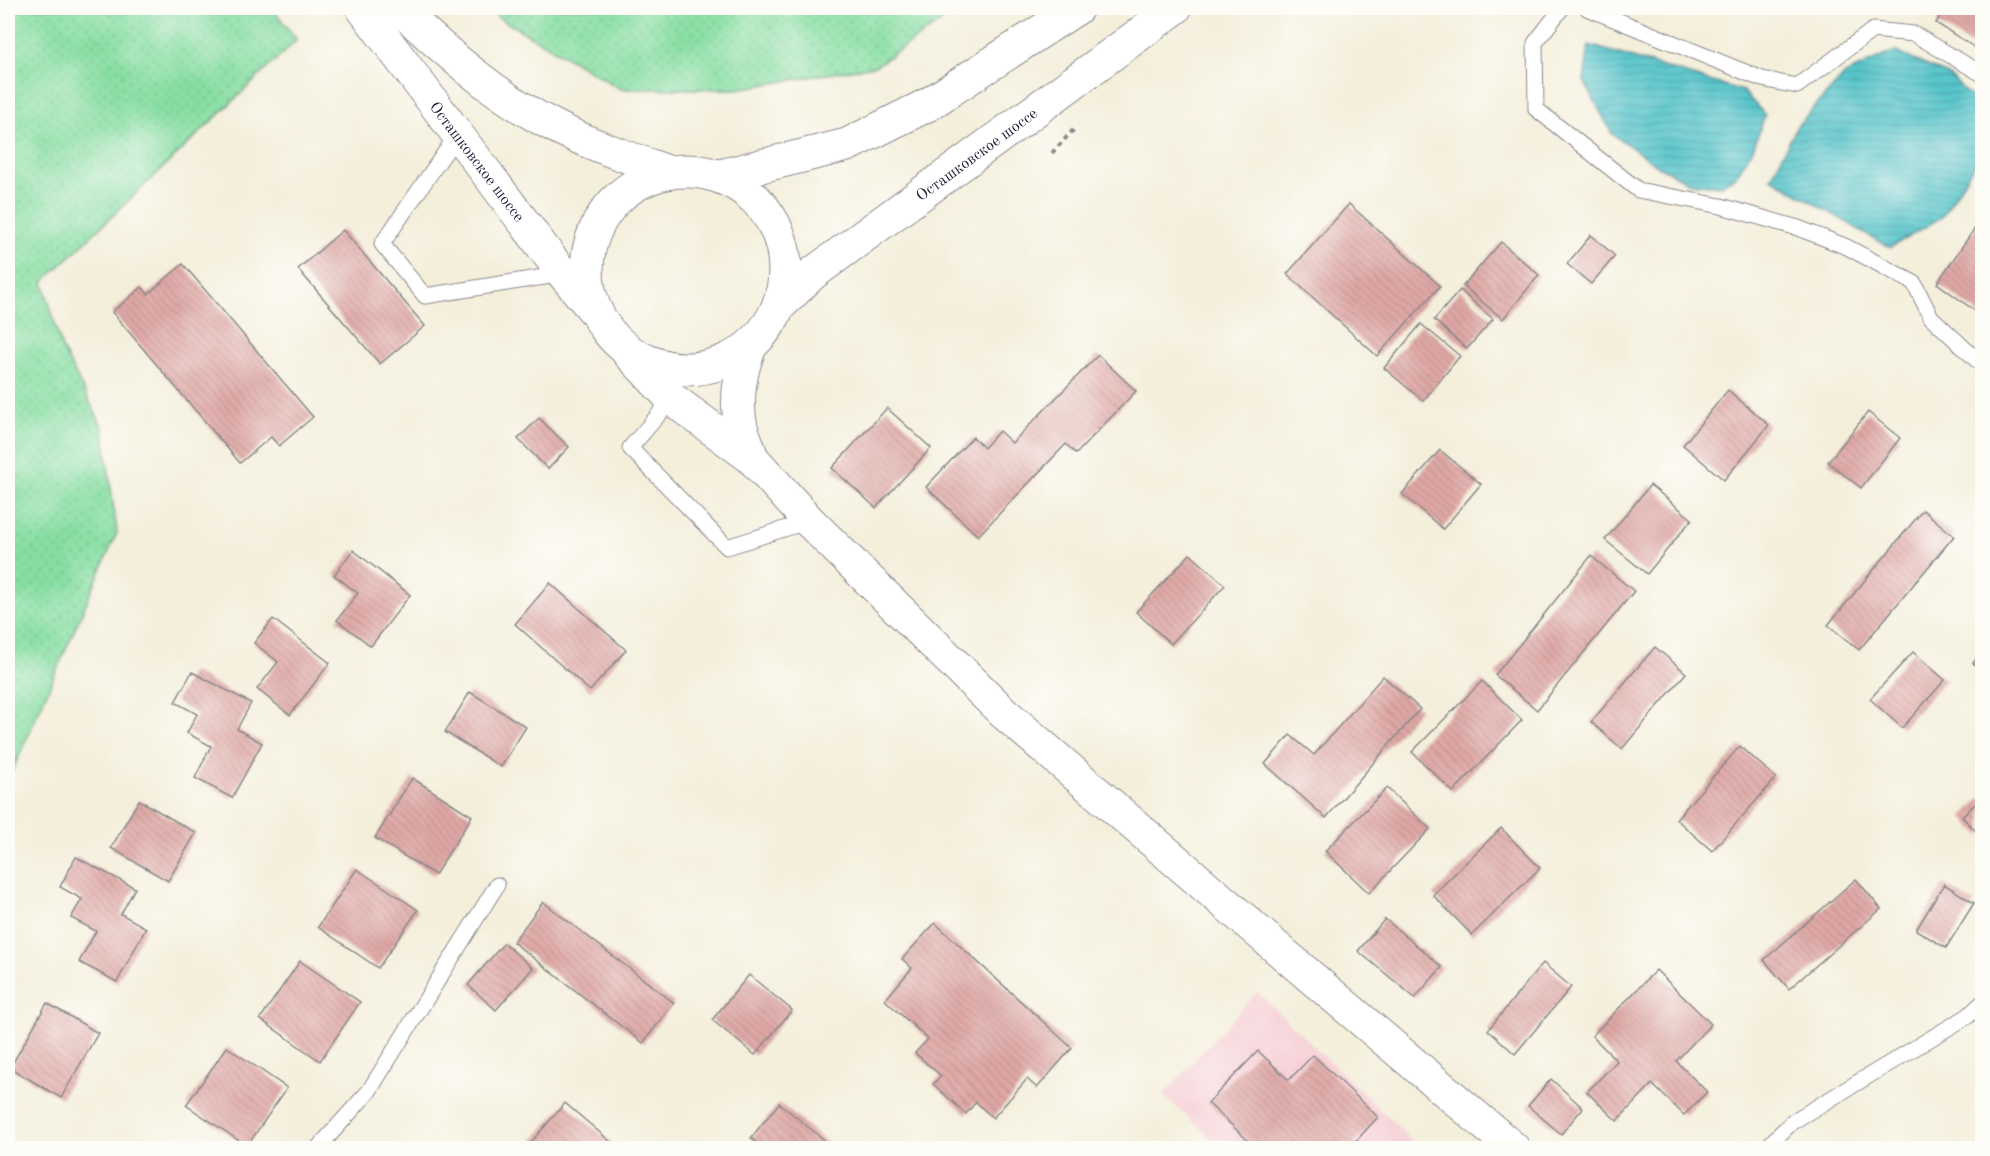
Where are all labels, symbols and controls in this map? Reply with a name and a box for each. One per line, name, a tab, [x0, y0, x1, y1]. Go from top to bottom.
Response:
street label: Осташковское шоссе	[426, 99, 527, 225]
street label: Осташковское шоссе	[914, 106, 1041, 205]

